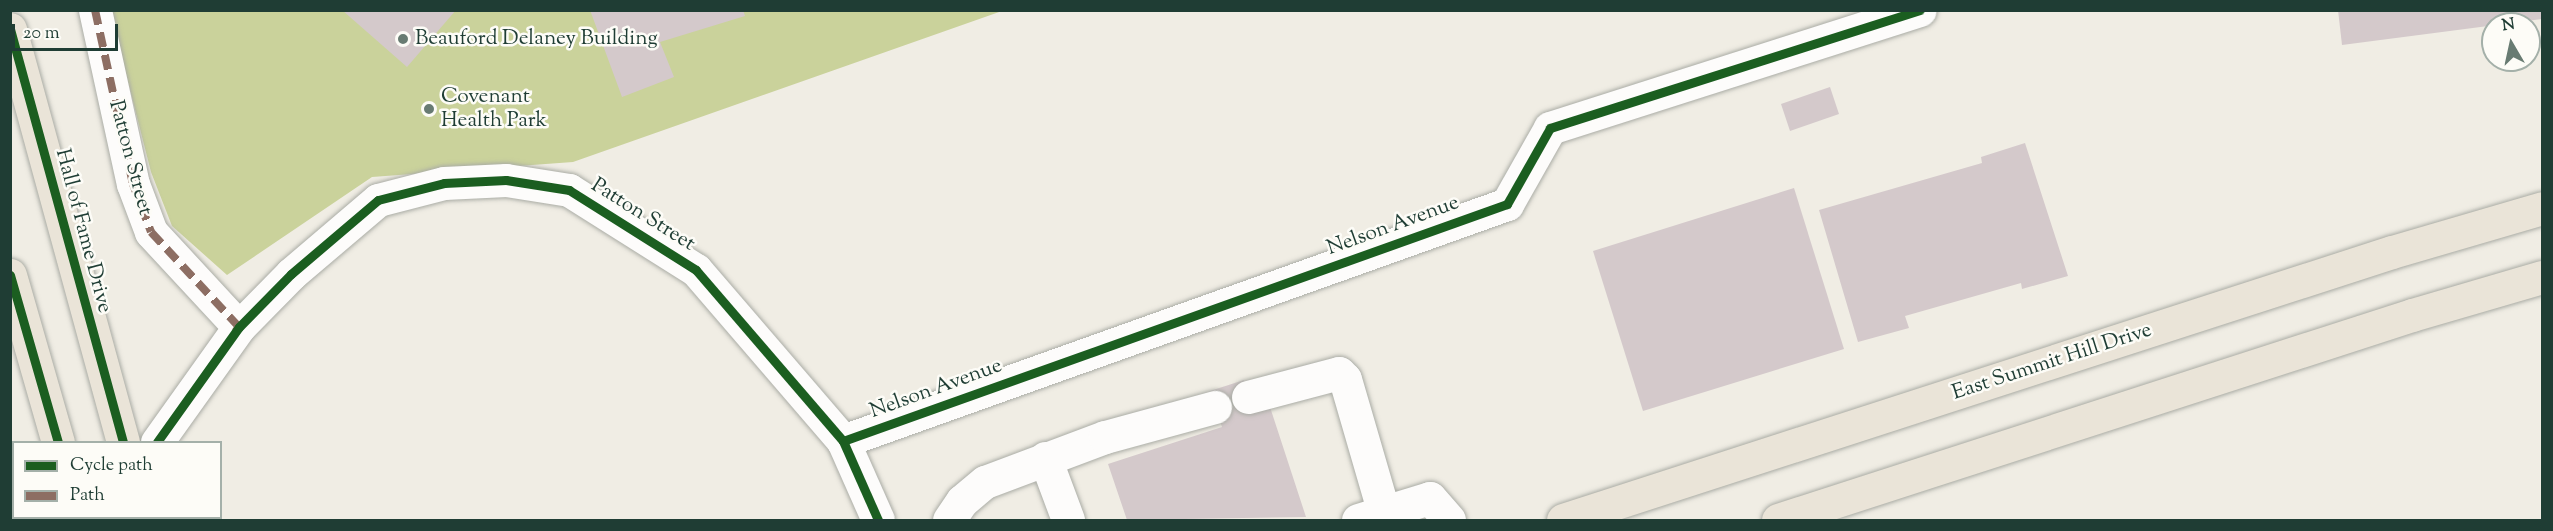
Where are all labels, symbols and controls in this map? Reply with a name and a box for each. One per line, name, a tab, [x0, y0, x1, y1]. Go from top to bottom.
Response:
scale bar	[15, 12, 122, 50]
north arrow	[2481, 12, 2541, 72]
text: N	[2500, 13, 2517, 38]
text: 20 m	[23, 21, 60, 47]
place label: Beauford Delaney Building	[415, 26, 658, 52]
marker: Beauford Delaney Building	[396, 32, 410, 46]
place label: Covenant Health Park	[441, 84, 547, 134]
street label: Patton Street	[103, 98, 157, 218]
marker: Covenant Health Park	[422, 102, 436, 116]
street label: Hall of Fame Drive	[49, 146, 117, 316]
street label: Patton Street	[586, 173, 700, 257]
street label: Nelson Avenue	[1323, 190, 1463, 262]
street label: East Summit Hill Drive	[1949, 318, 2155, 406]
street label: Nelson Avenue	[866, 353, 1006, 425]
legend	[12, 441, 222, 519]
text: Cycle path	[70, 453, 153, 479]
text: Path	[70, 483, 105, 509]

